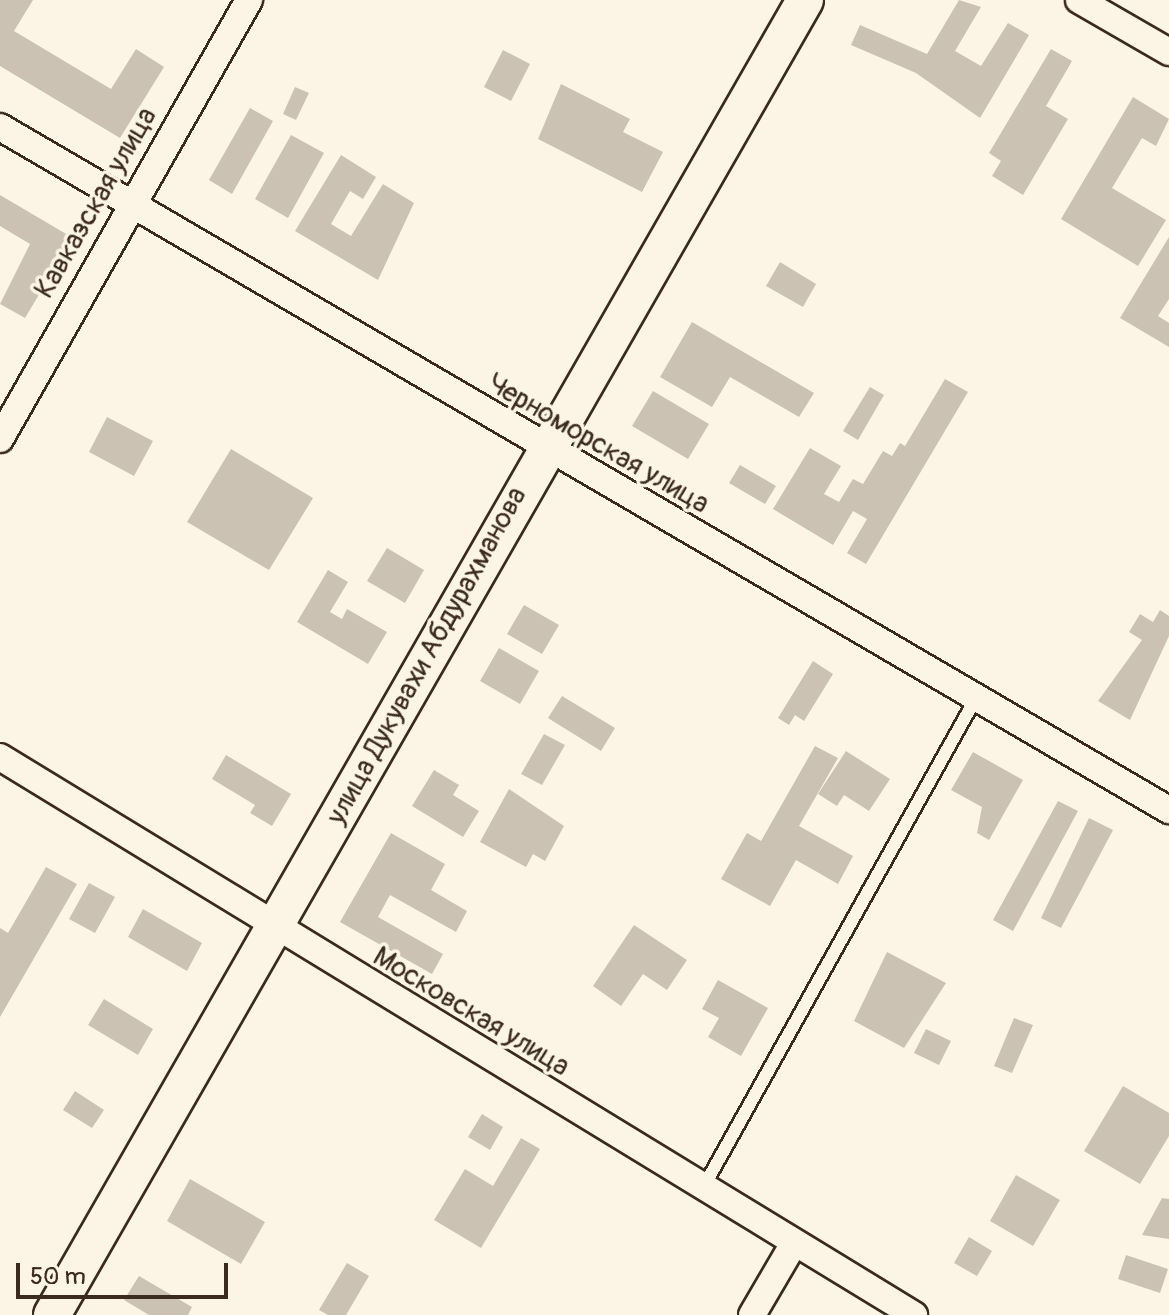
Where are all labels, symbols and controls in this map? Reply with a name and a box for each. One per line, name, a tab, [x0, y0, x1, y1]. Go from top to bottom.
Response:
street label: Кавказская улица	[28, 102, 164, 304]
street label: Черноморская улица	[481, 367, 715, 521]
street label: улица Дукувахи Абдурахманова	[320, 481, 534, 831]
street label: Московская улица	[367, 940, 575, 1084]
scale bar	[20, 1247, 232, 1297]
text: 50 m	[30, 1262, 86, 1291]

